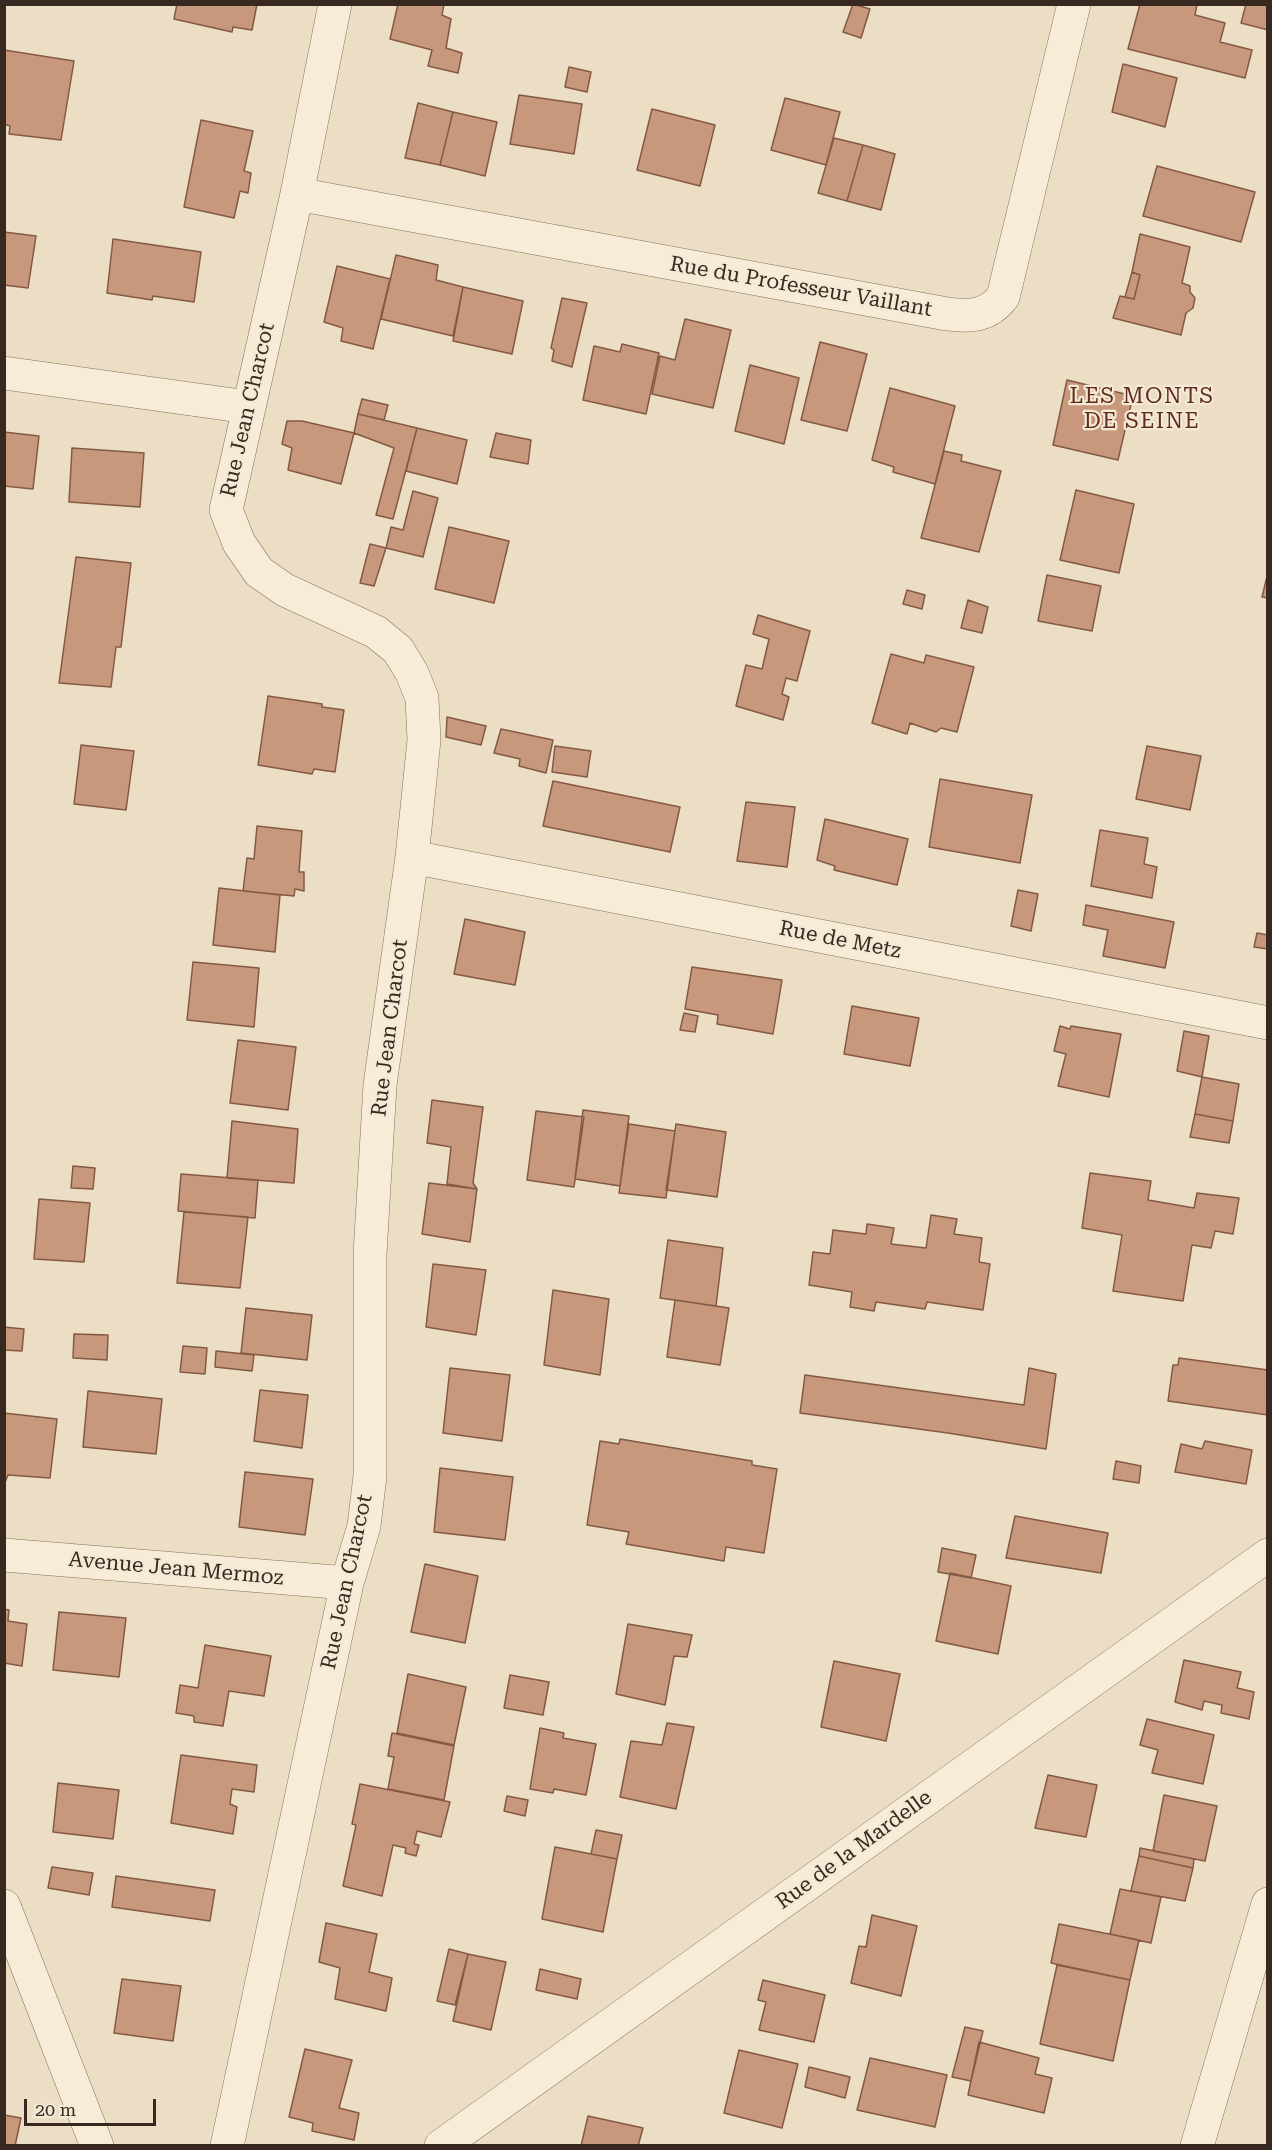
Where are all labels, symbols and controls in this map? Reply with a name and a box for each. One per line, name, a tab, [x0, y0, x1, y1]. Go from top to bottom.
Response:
street label: Rue du Professeur Vaillant	[668, 252, 934, 322]
street label: Rue Jean Charcot	[216, 320, 280, 500]
district label: LES MONTS DE SEINE	[1070, 384, 1214, 436]
street label: Rue de Metz	[777, 916, 903, 964]
street label: Rue Jean Charcot	[367, 938, 413, 1118]
street label: Rue Jean Charcot	[316, 1492, 378, 1672]
street label: Avenue Jean Mermoz	[67, 1547, 285, 1591]
street label: Rue de la Mardelle	[771, 1785, 937, 1915]
scale bar	[27, 2087, 159, 2125]
text: 20 m	[35, 2099, 76, 2120]

